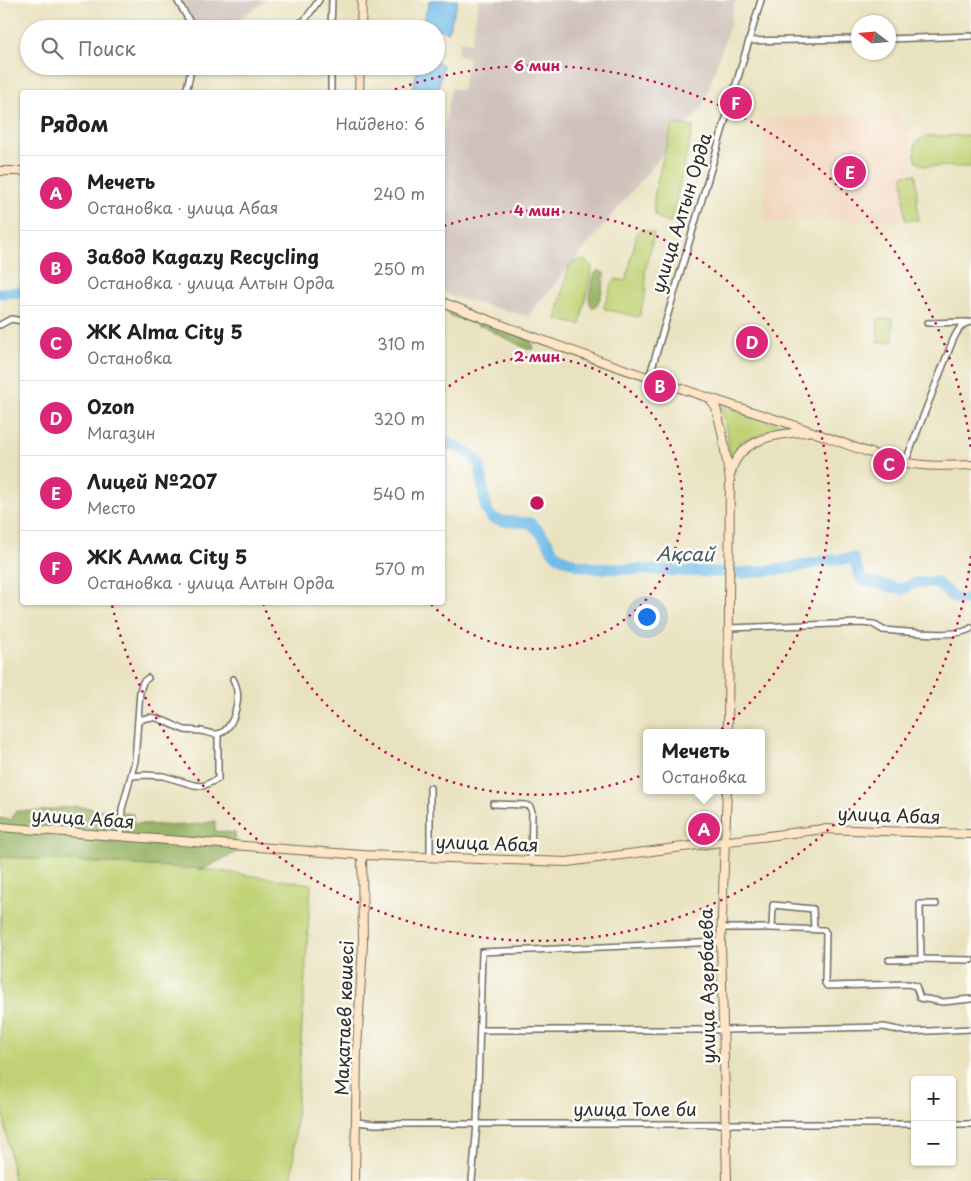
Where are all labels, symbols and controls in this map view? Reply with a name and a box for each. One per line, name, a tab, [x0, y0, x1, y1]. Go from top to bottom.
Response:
north arrow	[851, 15, 896, 60]
search box	[20, 20, 445, 75]
icon: search	[38, 34, 66, 62]
text: Поиск	[78, 34, 136, 62]
text: 6 мин	[514, 53, 561, 76]
pin: F	[720, 84, 752, 122]
text: Рядом	[40, 107, 108, 139]
text: Найдено: 6	[335, 111, 425, 135]
street label: улица Алтын Орда	[643, 128, 718, 296]
pin: E	[834, 153, 866, 191]
text: Мечеть	[87, 167, 155, 195]
text: A	[50, 181, 62, 205]
text: 240 m	[373, 181, 425, 205]
text: Остановка · улица Абая	[87, 195, 278, 219]
text: 4 мин	[514, 198, 560, 221]
text: Завод Kagazy Recycling	[87, 242, 319, 270]
text: B	[51, 256, 61, 280]
text: 250 m	[374, 256, 425, 280]
text: Остановка · улица Алтын Орда	[87, 270, 334, 294]
text: ЖК Alma City 5	[87, 317, 243, 345]
pin: D	[736, 323, 768, 361]
text: C	[50, 331, 62, 355]
text: 310 m	[377, 331, 425, 355]
text: 2 мин	[514, 344, 561, 367]
text: Остановка	[87, 345, 172, 369]
pin: B	[644, 367, 676, 405]
text: Ozon	[87, 392, 135, 420]
text: D	[50, 406, 62, 430]
text: 320 m	[374, 406, 425, 430]
text: Магазин	[87, 420, 156, 444]
pin: C	[873, 445, 905, 483]
text: Лицей №207	[87, 467, 217, 495]
text: E	[51, 481, 61, 505]
text: 540 m	[372, 481, 425, 505]
centre of rings	[528, 494, 546, 512]
text: Место	[87, 495, 136, 519]
water label: Ақсай	[656, 538, 717, 568]
text: ЖК Алма City 5	[87, 542, 247, 570]
text: F	[51, 556, 61, 580]
text: 570 m	[374, 556, 425, 580]
text: Остановка · улица Алтын Орда	[87, 570, 334, 594]
your location	[634, 604, 660, 630]
popup	[643, 729, 765, 794]
text: Мечеть	[661, 736, 730, 764]
text: Остановка	[661, 764, 747, 788]
street label: улица Абая	[837, 799, 941, 830]
street label: улица Абая	[31, 800, 136, 835]
pin: A	[688, 810, 720, 848]
street label: улица Абая	[435, 827, 539, 858]
street label: улица Азербаева	[692, 907, 721, 1064]
street label: Мақатаев көшесі	[327, 940, 360, 1096]
map controls	[911, 1076, 956, 1166]
button: +	[911, 1076, 956, 1121]
street label: улица Толе би	[573, 1095, 697, 1122]
button: −	[911, 1121, 956, 1166]

